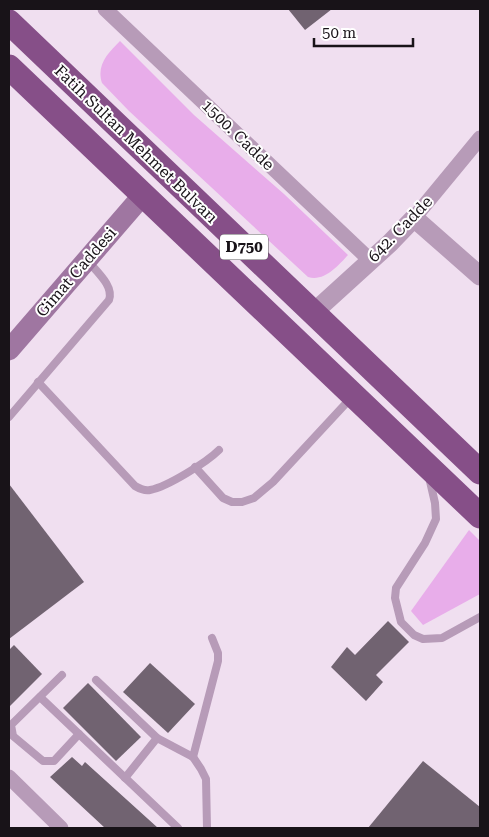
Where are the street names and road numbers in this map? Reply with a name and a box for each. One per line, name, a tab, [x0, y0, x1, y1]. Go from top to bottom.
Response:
street label: Fatih Sultan Mehmet Bulvarı	[51, 61, 221, 227]
street label: 1500. Cadde	[198, 96, 278, 174]
street label: 642. Cadde	[364, 192, 436, 266]
street label: Gimat Caddesi	[32, 223, 120, 321]
road number: D750	[220, 234, 268, 260]

